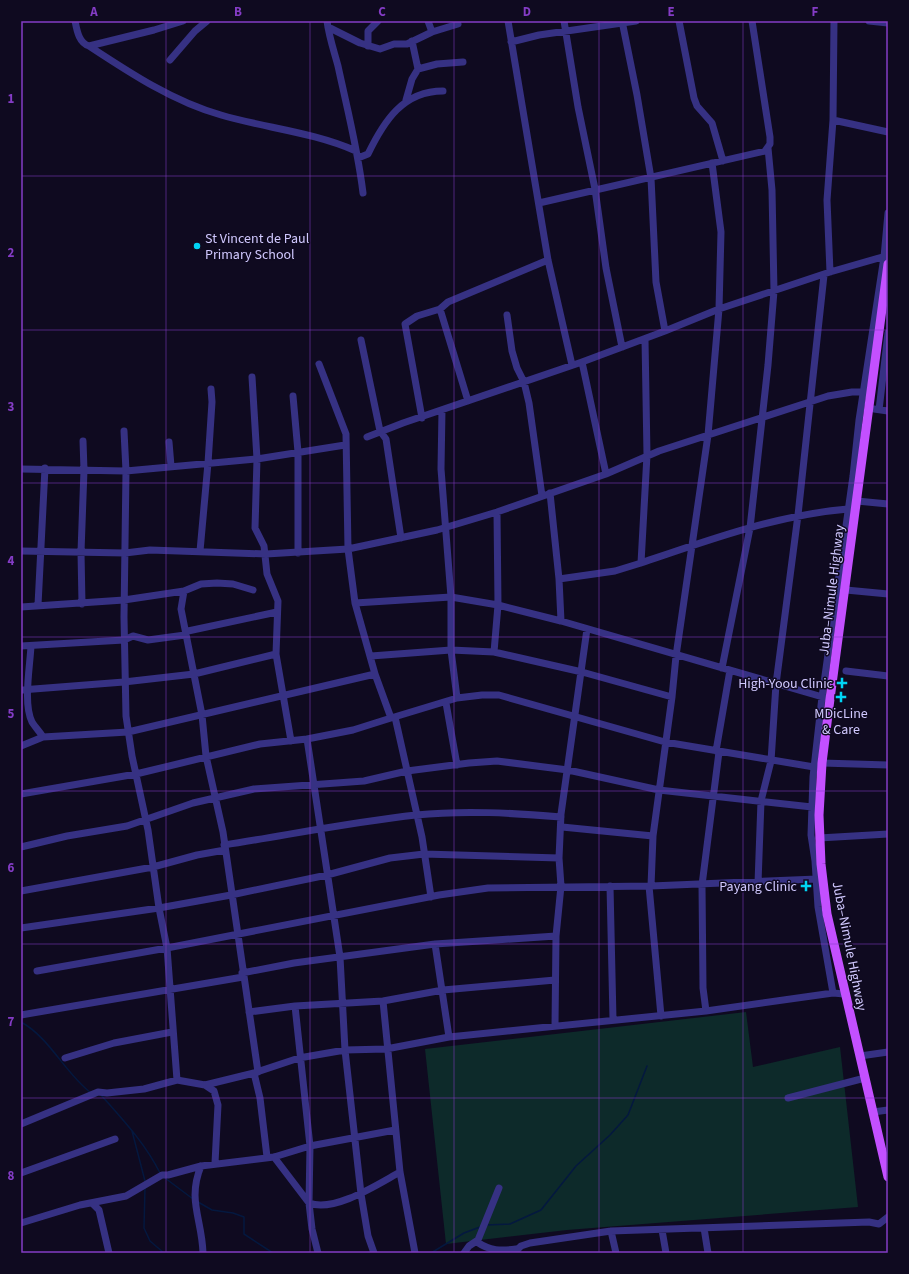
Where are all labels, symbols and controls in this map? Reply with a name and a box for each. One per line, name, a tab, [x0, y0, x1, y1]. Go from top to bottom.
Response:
text: A	[89, 3, 98, 21]
text: B	[234, 3, 242, 21]
text: C	[378, 3, 386, 21]
text: D	[523, 3, 531, 21]
text: E	[667, 3, 675, 21]
text: F	[812, 3, 819, 21]
text: 1	[8, 90, 15, 108]
place label: St Vincent de Paul Primary School	[205, 229, 310, 265]
marker: St Vincent de Paul Primary School	[192, 241, 202, 251]
text: 2	[8, 244, 15, 262]
text: 3	[8, 398, 15, 416]
street label: Juba–Nimule Highway	[814, 523, 850, 657]
text: 4	[8, 552, 15, 570]
place label: High-Yoou Clinic	[738, 674, 834, 694]
marker: High-Yoou Clinic	[836, 677, 848, 689]
marker: MDicLine & Care	[835, 691, 847, 703]
place label: MDicLine & Care	[814, 704, 868, 740]
text: 5	[8, 705, 15, 723]
text: 6	[8, 859, 15, 877]
place label: Payang Clinic	[719, 877, 798, 897]
marker: Payang Clinic	[800, 880, 812, 892]
street label: Juba–Nimule Highway	[827, 880, 871, 1013]
text: 7	[8, 1013, 15, 1031]
text: 8	[8, 1167, 15, 1185]

